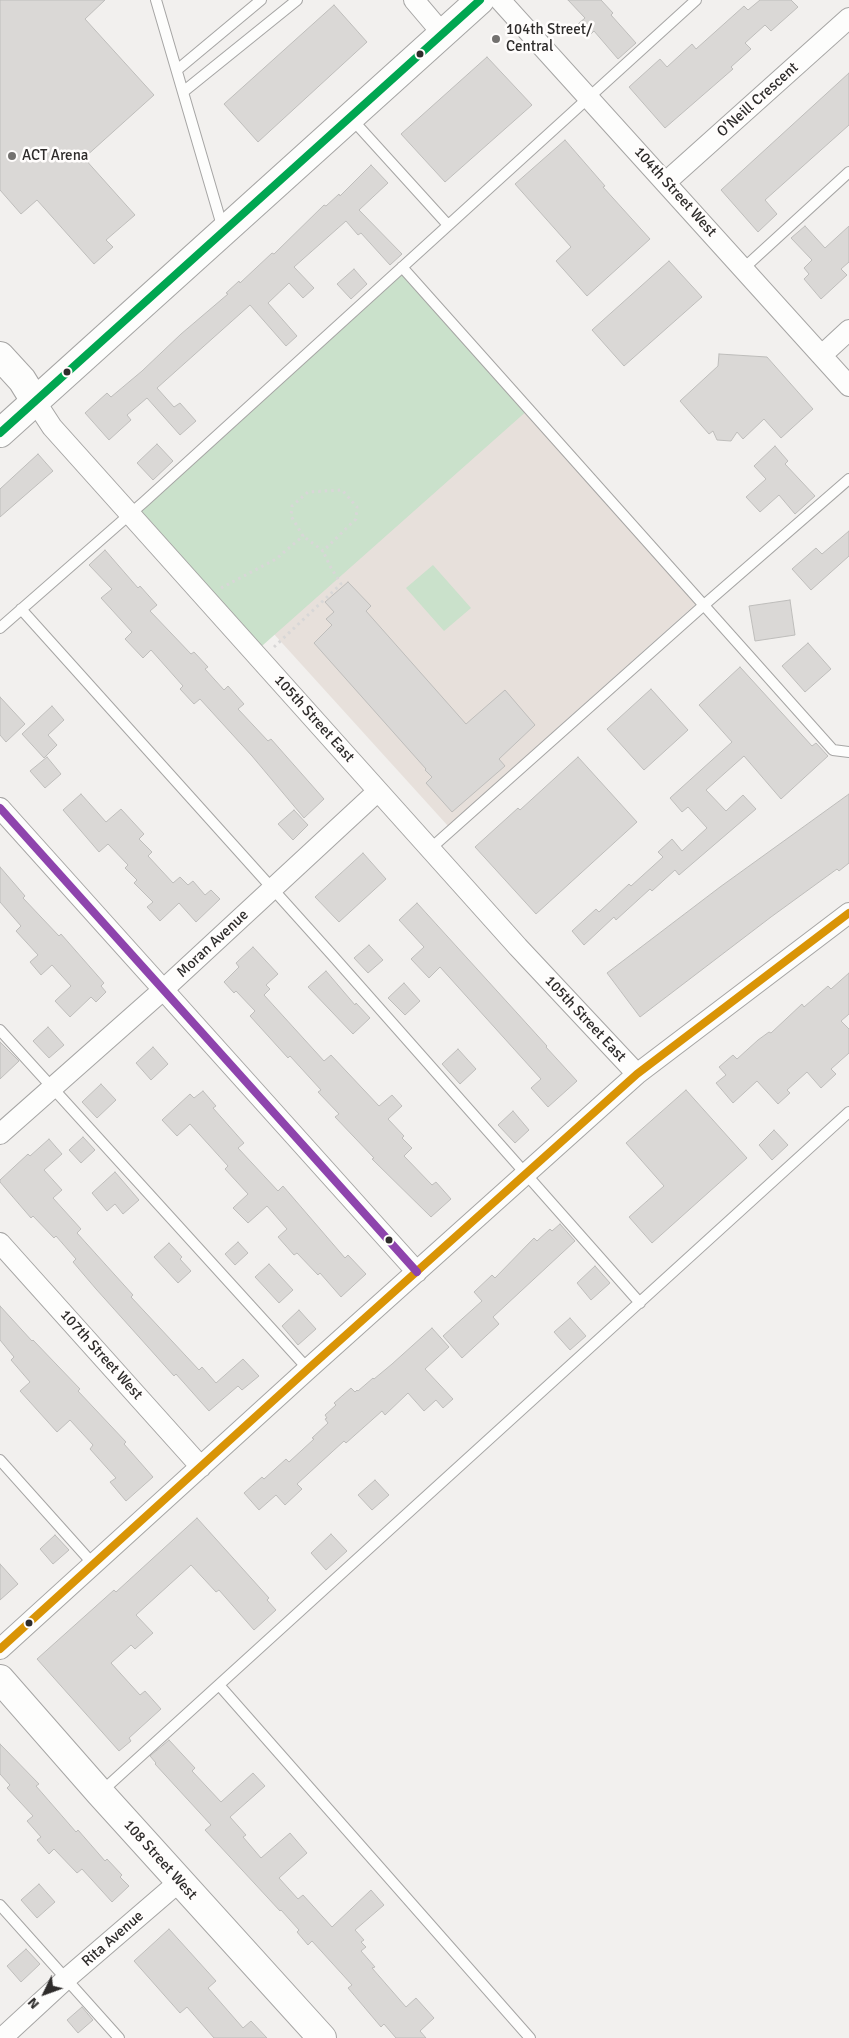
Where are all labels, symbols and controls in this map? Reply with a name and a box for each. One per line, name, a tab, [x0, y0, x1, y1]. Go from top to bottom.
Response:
place label: 104th Street/ Central	[506, 21, 592, 56]
marker: 104th Street/ Central	[490, 33, 502, 45]
unlabelled marker	[415, 49, 425, 59]
street label: O'Neill Crescent	[714, 59, 802, 141]
street label: 104th Street West	[630, 143, 720, 241]
place label: ACT Arena	[22, 147, 88, 165]
marker: ACT Arena	[6, 150, 18, 162]
unlabelled marker	[62, 367, 72, 377]
street label: 105th Street East	[270, 672, 358, 766]
street label: Moran Avenue	[173, 906, 253, 982]
street label: 105th Street East	[540, 972, 630, 1066]
unlabelled marker	[384, 1235, 394, 1245]
street label: 107th Street West	[56, 1306, 146, 1404]
unlabelled marker	[24, 1618, 34, 1628]
street label: 108 Street West	[119, 1816, 201, 1904]
street label: Rita Avenue	[78, 1907, 148, 1971]
north arrow	[20, 1968, 70, 2018]
text: N	[24, 1994, 43, 2013]

